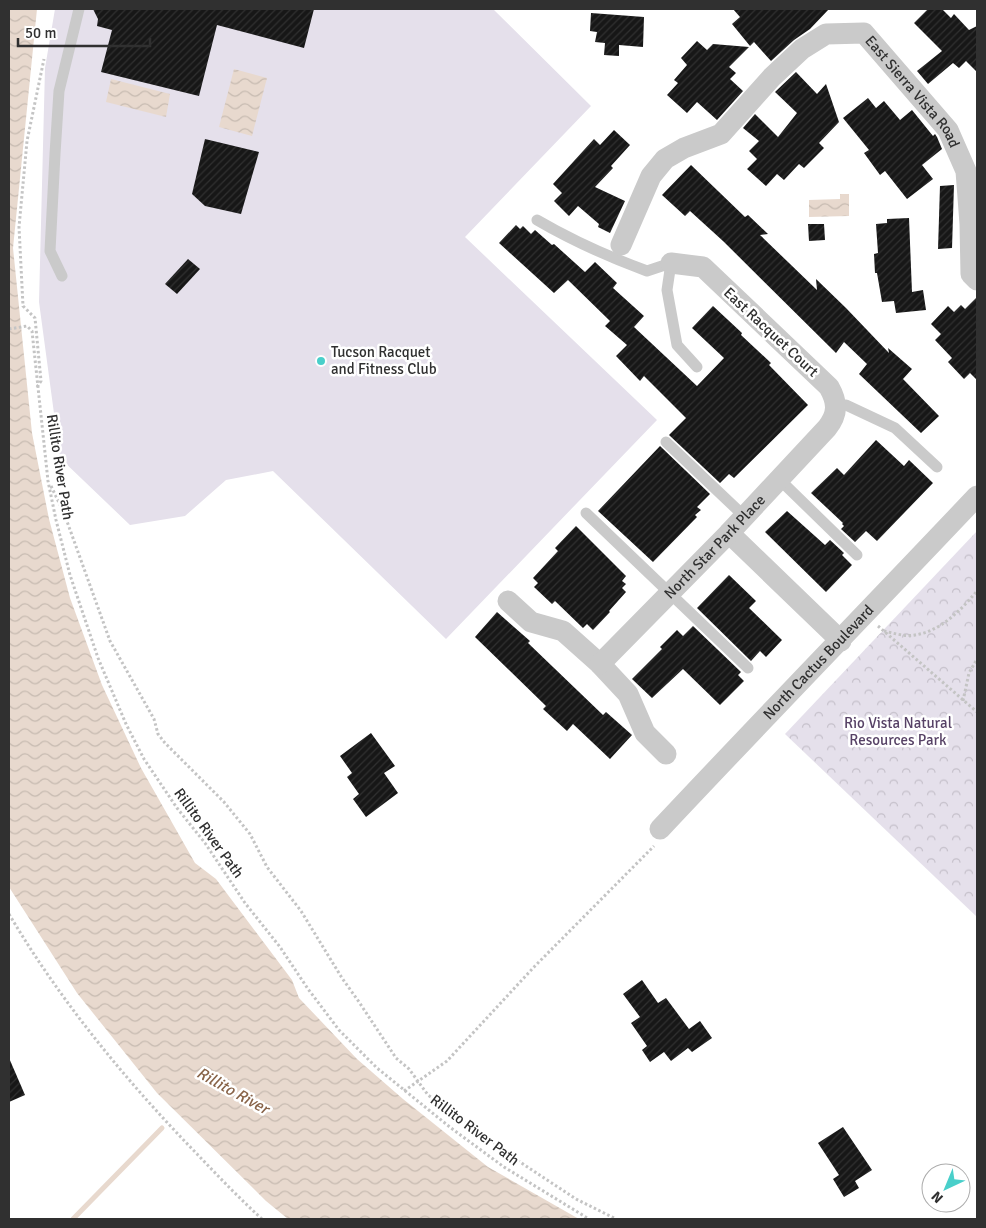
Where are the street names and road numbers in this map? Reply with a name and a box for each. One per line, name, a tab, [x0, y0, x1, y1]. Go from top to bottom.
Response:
street label: East Sierra Vista Road	[861, 32, 964, 150]
street label: East Racquet Court	[720, 284, 822, 380]
street label: Rillito River Path	[43, 413, 77, 521]
street label: North Star Park Place	[660, 491, 769, 603]
street label: North Cactus Boulevard	[759, 601, 878, 723]
street label: Rillito River Path	[170, 785, 248, 881]
street label: Rillito River Path	[427, 1091, 523, 1169]

